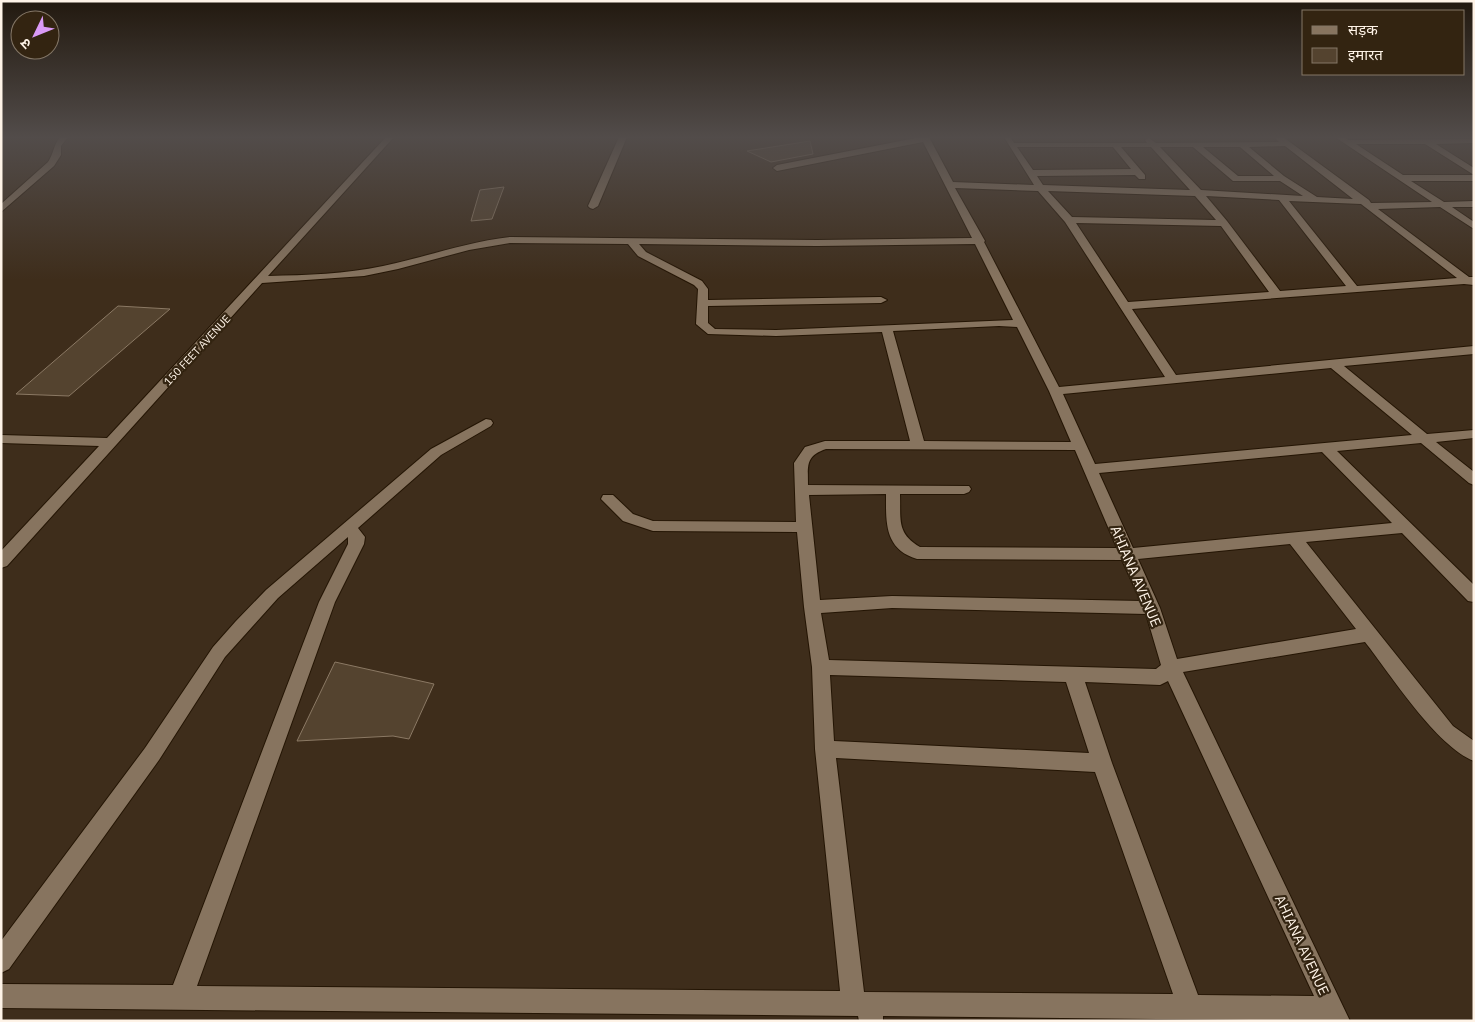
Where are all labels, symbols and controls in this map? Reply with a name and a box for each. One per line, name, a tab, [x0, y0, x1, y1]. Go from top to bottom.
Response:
north arrow	[10, 10, 60, 60]
legend	[1302, 10, 1465, 75]
text: सड़क	[1348, 20, 1378, 39]
text: उ	[16, 34, 35, 53]
text: इमारत	[1348, 45, 1383, 64]
street label: 150 FEET AVENUE	[161, 312, 233, 388]
street label: AHIANA AVENUE	[1107, 523, 1165, 629]
street label: AHIANA AVENUE	[1271, 892, 1333, 998]

